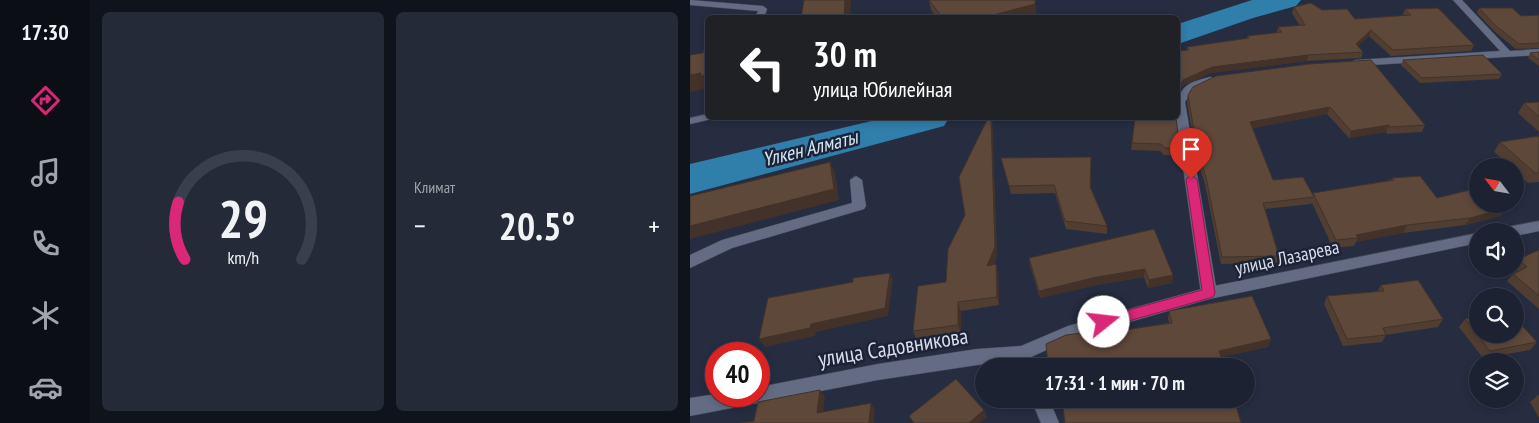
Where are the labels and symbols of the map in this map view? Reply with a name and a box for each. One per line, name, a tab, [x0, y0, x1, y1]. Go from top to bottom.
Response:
water label: Үлкен Алматы	[760, 123, 862, 172]
pin	[1170, 128, 1212, 179]
north arrow	[1469, 158, 1524, 212]
street label: улица Лазарева	[1233, 234, 1341, 280]
position arrow	[1077, 295, 1129, 347]
street label: улица Садовникова	[816, 321, 970, 373]
speed limit sign: 40	[705, 342, 770, 407]

